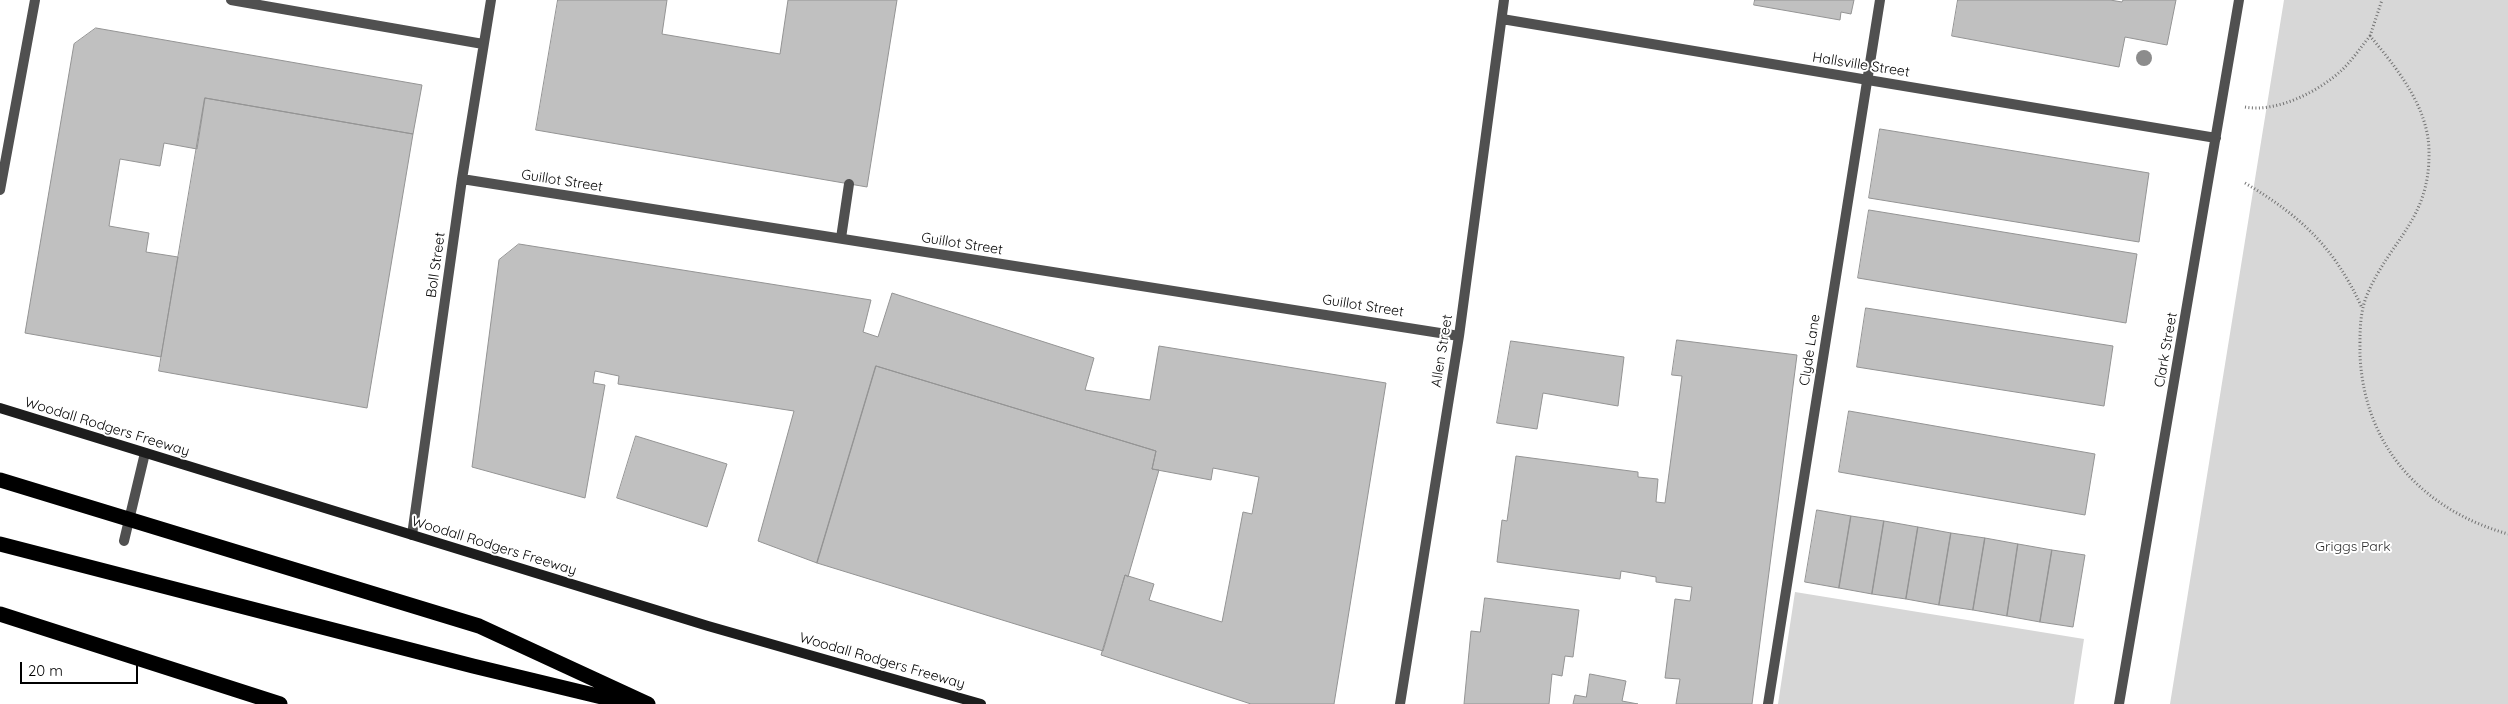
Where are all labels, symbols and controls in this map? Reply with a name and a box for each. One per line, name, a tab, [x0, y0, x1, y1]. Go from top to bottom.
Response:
street label: Hallsville Street	[1811, 49, 1911, 81]
street label: Guillot Street	[520, 166, 604, 196]
street label: Guillot Street	[920, 229, 1004, 259]
street label: Boll Street	[423, 231, 449, 299]
street label: Guillot Street	[1321, 291, 1405, 321]
street label: Clark Street	[2151, 311, 2181, 389]
street label: Allen Street	[1428, 313, 1456, 389]
street label: Clyde Lane	[1796, 313, 1824, 387]
street label: Woodall Rodgers Freeway	[23, 394, 191, 460]
street label: Woodall Rodgers Freeway	[410, 513, 578, 579]
park label: Griggs Park	[2315, 539, 2391, 555]
street label: Woodall Rodgers Freeway	[797, 629, 967, 693]
scale bar	[22, 652, 140, 684]
text: 20 m	[28, 661, 63, 680]

